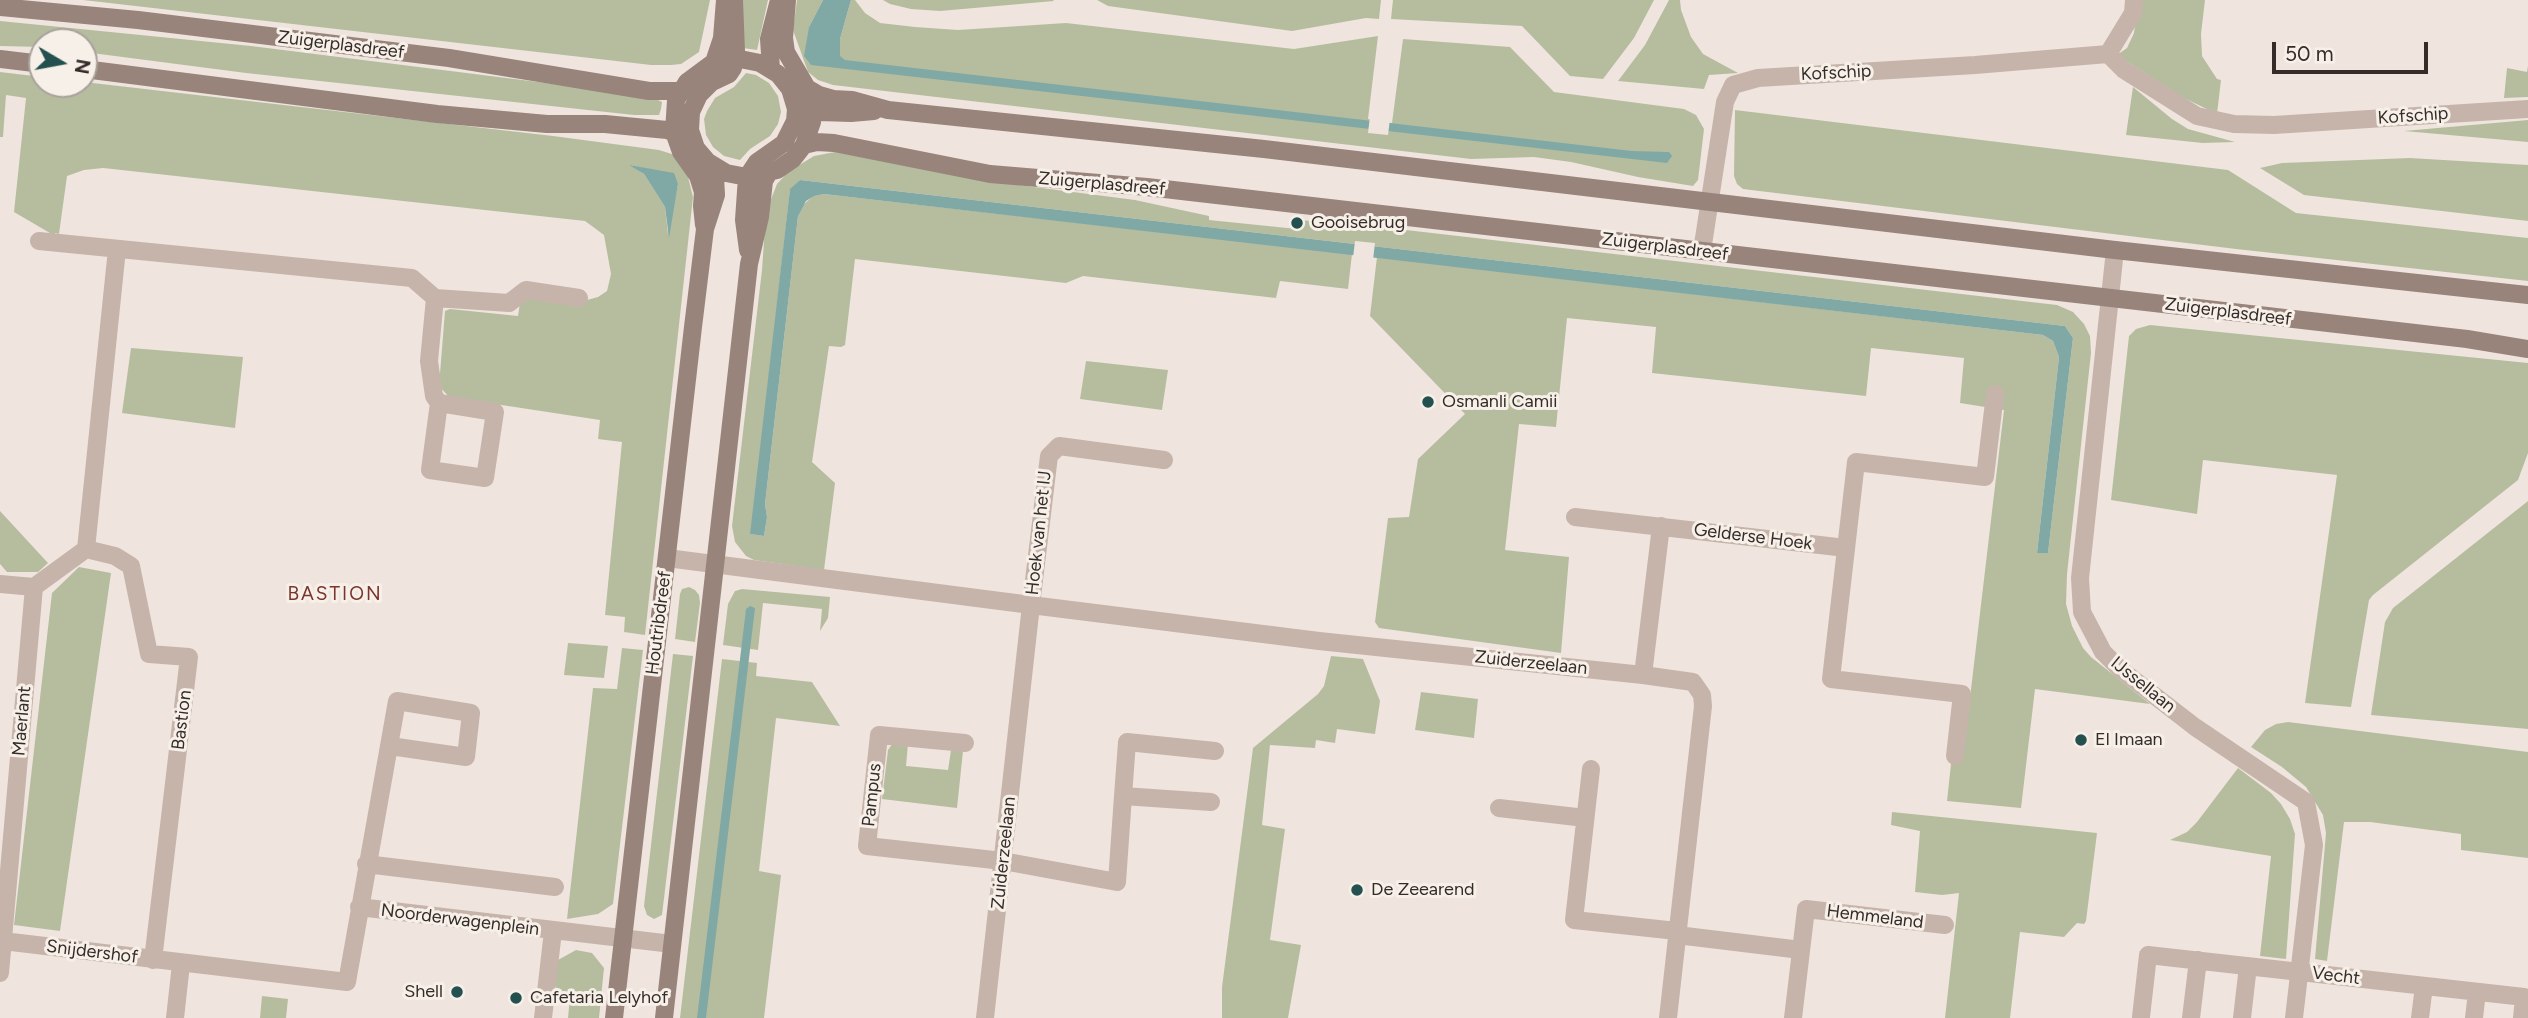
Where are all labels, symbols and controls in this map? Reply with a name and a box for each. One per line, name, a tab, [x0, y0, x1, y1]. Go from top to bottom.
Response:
street label: Zuigerplasdreef	[276, 27, 406, 63]
north arrow	[28, 28, 98, 98]
scale bar	[2276, 28, 2432, 72]
text: 50 m	[2285, 41, 2334, 66]
text: N	[70, 57, 95, 76]
street label: Kofschip	[1800, 60, 1872, 86]
street label: Kofschip	[2377, 103, 2449, 129]
street label: Zuigerplasdreef	[1038, 168, 1166, 200]
place label: Gooisebrug	[1311, 212, 1405, 234]
marker: Gooisebrug	[1289, 215, 1305, 231]
street label: Zuigerplasdreef	[1600, 229, 1730, 265]
street label: Zuigerplasdreef	[2163, 294, 2293, 330]
place label: Osmanli Camii	[1442, 391, 1557, 413]
marker: Osmanli Camii	[1420, 394, 1436, 410]
street label: Hoek van het IJ	[1022, 470, 1056, 596]
street label: Gelderse Hoek	[1693, 519, 1813, 555]
street label: Houtribdreef	[642, 570, 676, 676]
district label: BASTION	[288, 583, 382, 605]
street label: Zuiderzeelaan	[1474, 646, 1588, 680]
street label: IJssellaan	[2106, 652, 2180, 718]
street label: Maerlant	[8, 685, 36, 757]
street label: Bastion	[168, 689, 196, 751]
place label: El Imaan	[2095, 729, 2163, 751]
marker: El Imaan	[2073, 732, 2089, 748]
street label: Pampus	[858, 762, 886, 828]
street label: Zuiderzeelaan	[987, 796, 1021, 910]
place label: De Zeearend	[1371, 879, 1475, 901]
marker: De Zeearend	[1349, 882, 1365, 898]
street label: Noorderwagenplein	[380, 900, 540, 940]
street label: Hemmeland	[1825, 900, 1925, 934]
street label: Snijdershof	[45, 936, 139, 968]
street label: Vecht	[2311, 962, 2361, 990]
place label: Shell	[404, 981, 443, 1003]
marker: Shell	[449, 984, 465, 1000]
place label: Cafetaria Lelyhof	[530, 987, 668, 1009]
marker: Cafetaria Lelyhof	[508, 990, 524, 1006]

